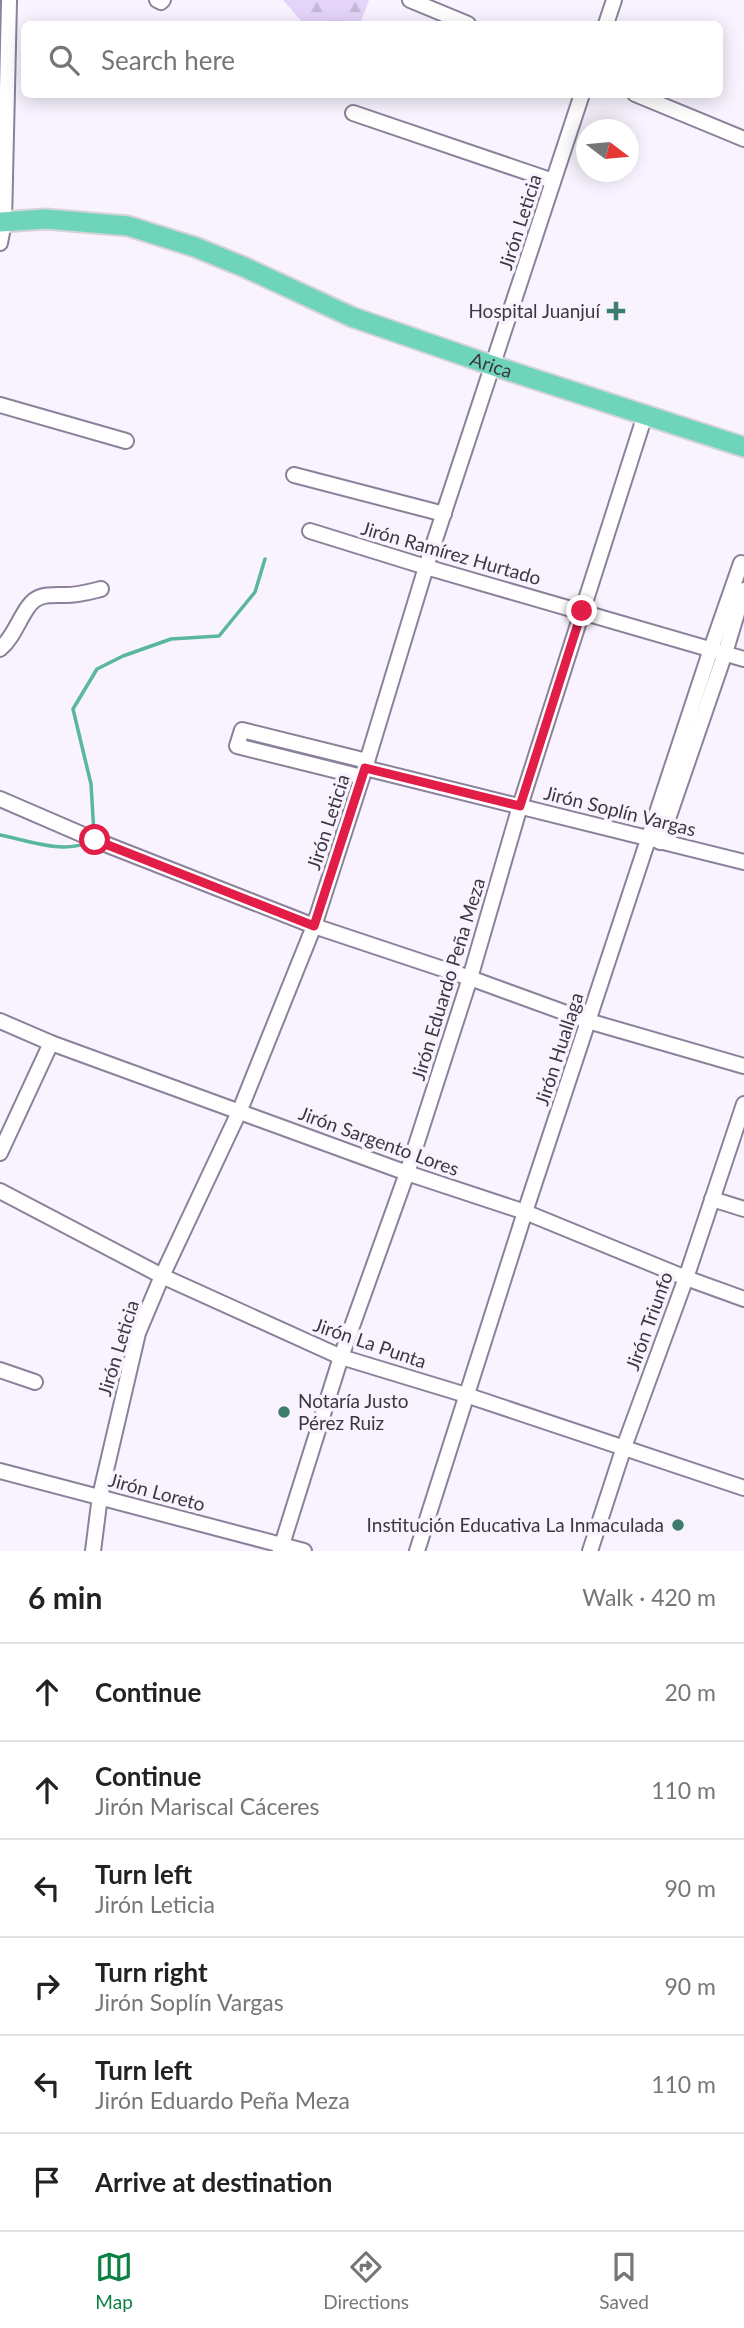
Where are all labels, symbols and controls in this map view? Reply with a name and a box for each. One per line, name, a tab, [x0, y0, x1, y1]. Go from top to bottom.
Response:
search box	[21, 21, 723, 98]
icon: search	[45, 41, 83, 79]
text: Search here	[101, 44, 235, 76]
north arrow	[576, 119, 639, 182]
street label: Jirón Leticia	[493, 171, 546, 272]
place label: Hospital Juanjuí	[468, 299, 601, 322]
marker: Hospital Juanjuí	[606, 301, 626, 321]
street label: Arica	[468, 347, 515, 382]
street label: Jirón Ramírez Hurtado	[359, 516, 544, 589]
route end	[566, 595, 597, 626]
street label: Jirón Leticia	[301, 771, 354, 872]
street label: Jirón Soplín Vargas	[542, 781, 699, 841]
route start	[79, 824, 110, 855]
street label: Jirón Eduardo Peña Meza	[406, 875, 489, 1083]
street label: Jirón Huallaga	[529, 990, 588, 1108]
street label: Jirón Sargento Lores	[296, 1101, 462, 1180]
street label: Jirón Triunfo	[620, 1268, 677, 1373]
street label: Jirón Leticia	[92, 1297, 143, 1399]
street label: Jirón La Punta	[311, 1312, 430, 1373]
place label: Notaría Justo Pérez Ruiz	[298, 1389, 408, 1434]
marker: Notaría Justo Pérez Ruiz	[276, 1404, 292, 1420]
street label: Jirón Loreto	[106, 1468, 208, 1515]
place label: Institución Educativa La Inmaculada	[367, 1513, 664, 1536]
marker: Institución Educativa La Inmaculada	[670, 1517, 686, 1533]
text: 6 min	[28, 1579, 102, 1615]
text: Walk · 420 m	[582, 1583, 716, 1611]
icon: ahead	[28, 1673, 66, 1711]
text: Continue	[95, 1676, 201, 1708]
text: 20 m	[665, 1678, 716, 1706]
text: Continue	[95, 1760, 201, 1792]
icon: ahead	[28, 1771, 66, 1809]
text: 110 m	[651, 1776, 716, 1804]
text: Jirón Mariscal Cáceres	[95, 1792, 319, 1820]
text: Turn left	[95, 1858, 192, 1890]
icon: left	[28, 1869, 66, 1907]
text: 90 m	[665, 1874, 716, 1902]
text: Jirón Leticia	[95, 1890, 215, 1918]
text: Turn right	[95, 1956, 208, 1988]
icon: right	[28, 1967, 66, 2005]
text: 90 m	[665, 1972, 716, 2000]
text: Jirón Soplín Vargas	[95, 1988, 284, 2016]
text: Turn left	[95, 2054, 192, 2086]
icon: left	[28, 2065, 66, 2103]
text: 110 m	[651, 2070, 716, 2098]
text: Jirón Eduardo Peña Meza	[95, 2086, 350, 2114]
icon: arrive	[28, 2163, 66, 2201]
text: Arrive at destination	[95, 2166, 332, 2198]
tab: Map	[95, 2248, 133, 2313]
tab: Directions	[323, 2248, 409, 2313]
tab: Saved	[599, 2248, 649, 2313]

